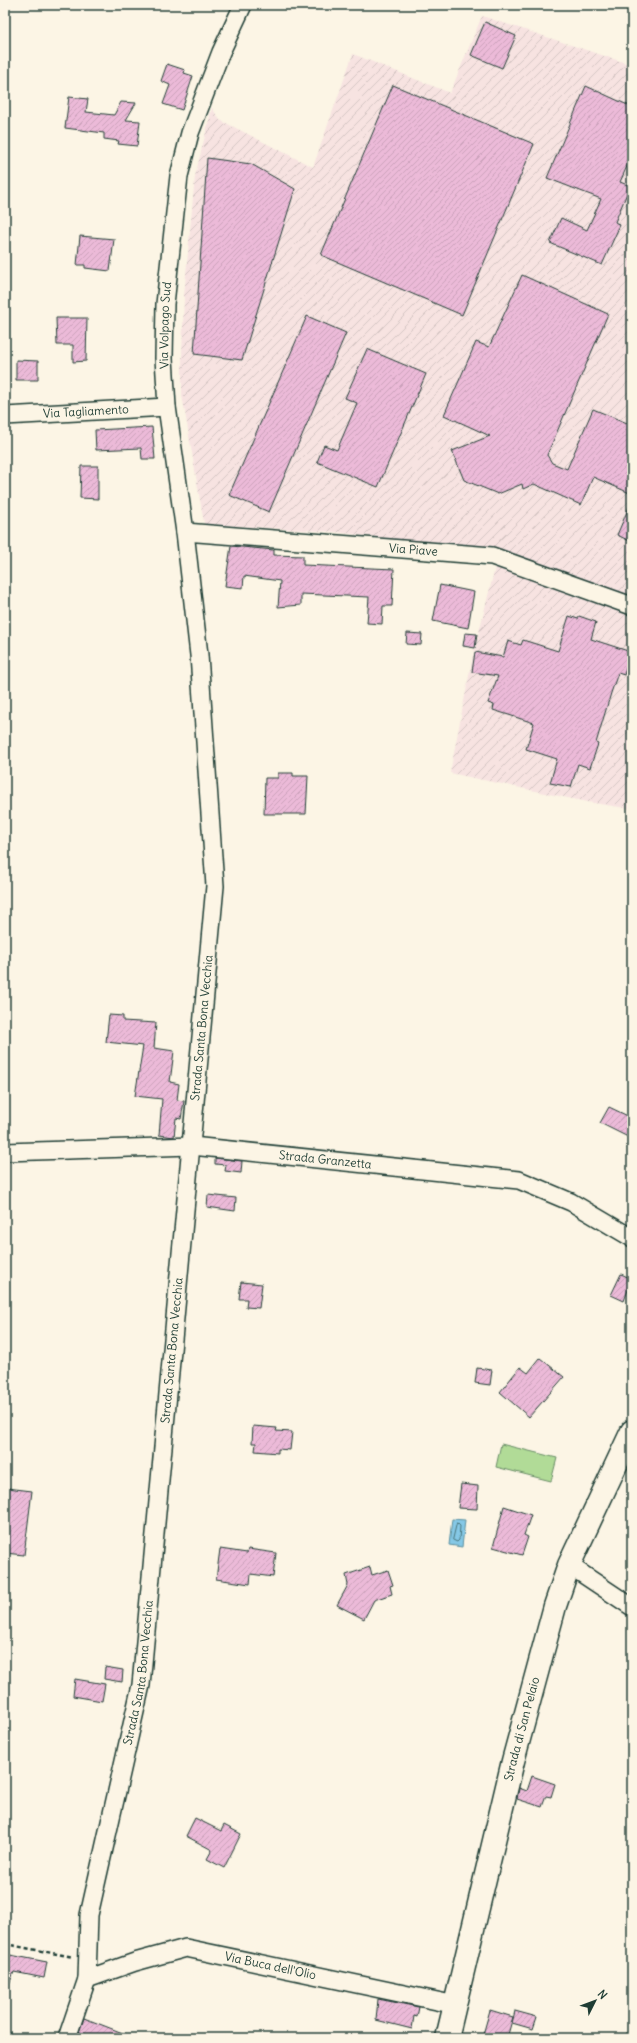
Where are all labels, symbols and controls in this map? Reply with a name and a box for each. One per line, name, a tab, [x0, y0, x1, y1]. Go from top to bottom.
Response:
street label: Via Volpago Sud	[156, 281, 174, 369]
street label: Via Tagliamento	[43, 401, 129, 421]
street label: Via Piave	[388, 540, 438, 559]
street label: Strada Santa Bona Vecchia	[187, 954, 216, 1102]
street label: Strada Granzetta	[278, 1147, 372, 1172]
street label: Strada Santa Bona Vecchia	[157, 1277, 186, 1424]
street label: Strada Santa Bona Vecchia	[120, 1599, 156, 1746]
street label: Strada di San Pelaio	[501, 1675, 543, 1782]
street label: Via Buca dell'Olio	[223, 1948, 318, 1982]
north arrow	[575, 1981, 615, 2021]
text: N	[595, 1987, 610, 2002]

